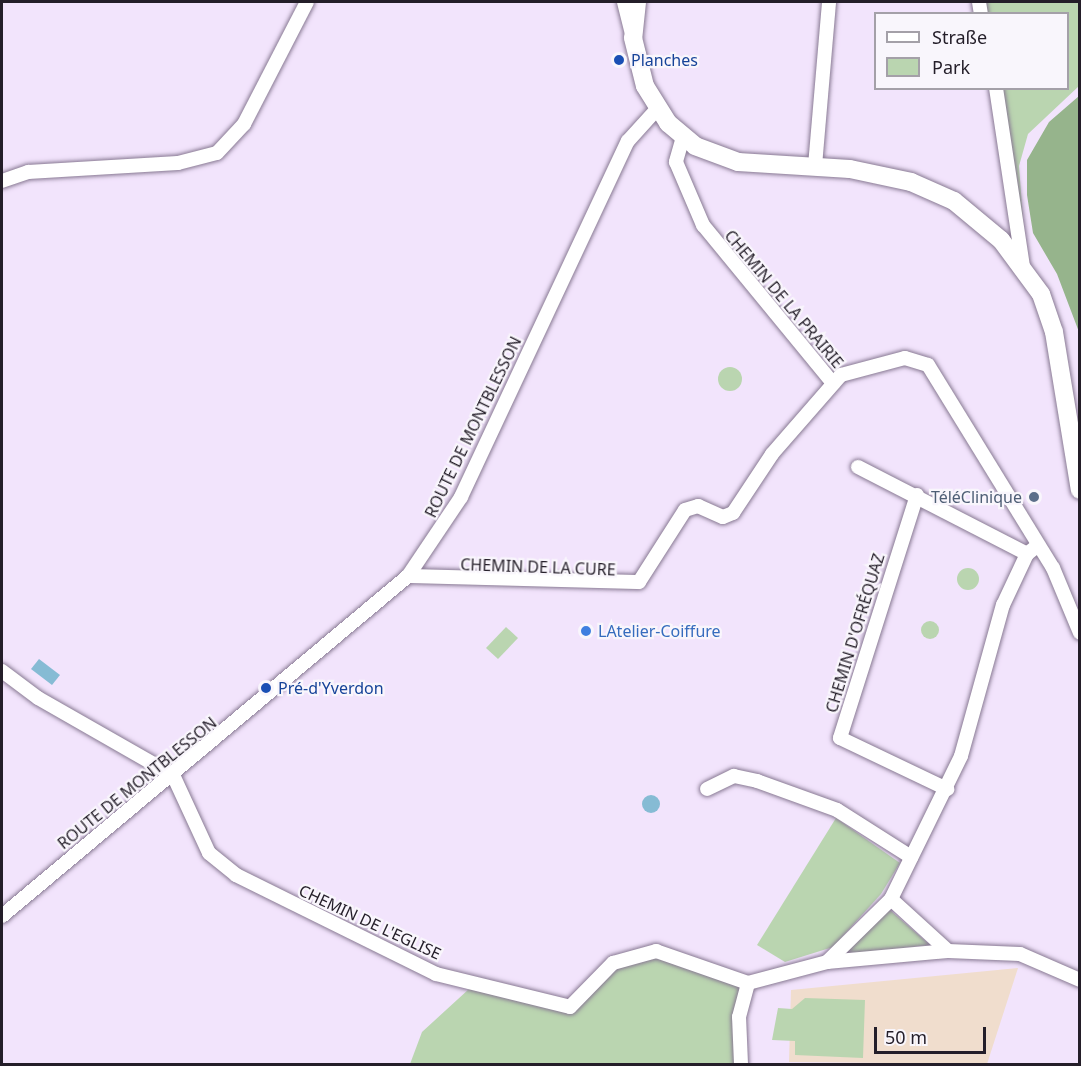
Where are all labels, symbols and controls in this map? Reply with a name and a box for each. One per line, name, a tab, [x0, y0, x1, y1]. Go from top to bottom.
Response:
legend	[874, 12, 1069, 90]
text: Straße	[932, 25, 987, 49]
place label: Planches	[631, 50, 698, 70]
marker: Planches	[612, 53, 626, 67]
text: Park	[932, 55, 970, 79]
street label: CHEMIN DE LA PRAIRIE	[721, 226, 847, 372]
street label: ROUTE DE MONTBLESSON	[421, 333, 525, 521]
place label: TéléClinique	[931, 487, 1022, 507]
marker: TéléClinique	[1027, 490, 1041, 504]
street label: CHEMIN D'OFRÉQUAZ	[822, 551, 888, 715]
street label: CHEMIN DE LA CURE	[460, 555, 616, 579]
place label: LAtelier-Coiffure	[598, 621, 721, 641]
marker: LAtelier-Coiffure	[579, 624, 593, 638]
place label: Pré-d'Yverdon	[278, 678, 384, 698]
marker: Pré-d'Yverdon	[259, 681, 273, 695]
street label: ROUTE DE MONTBLESSON	[54, 713, 220, 853]
street label: CHEMIN DE L'EGLISE	[296, 881, 444, 963]
scale bar	[877, 1015, 990, 1053]
text: 50 m	[885, 1025, 927, 1049]

